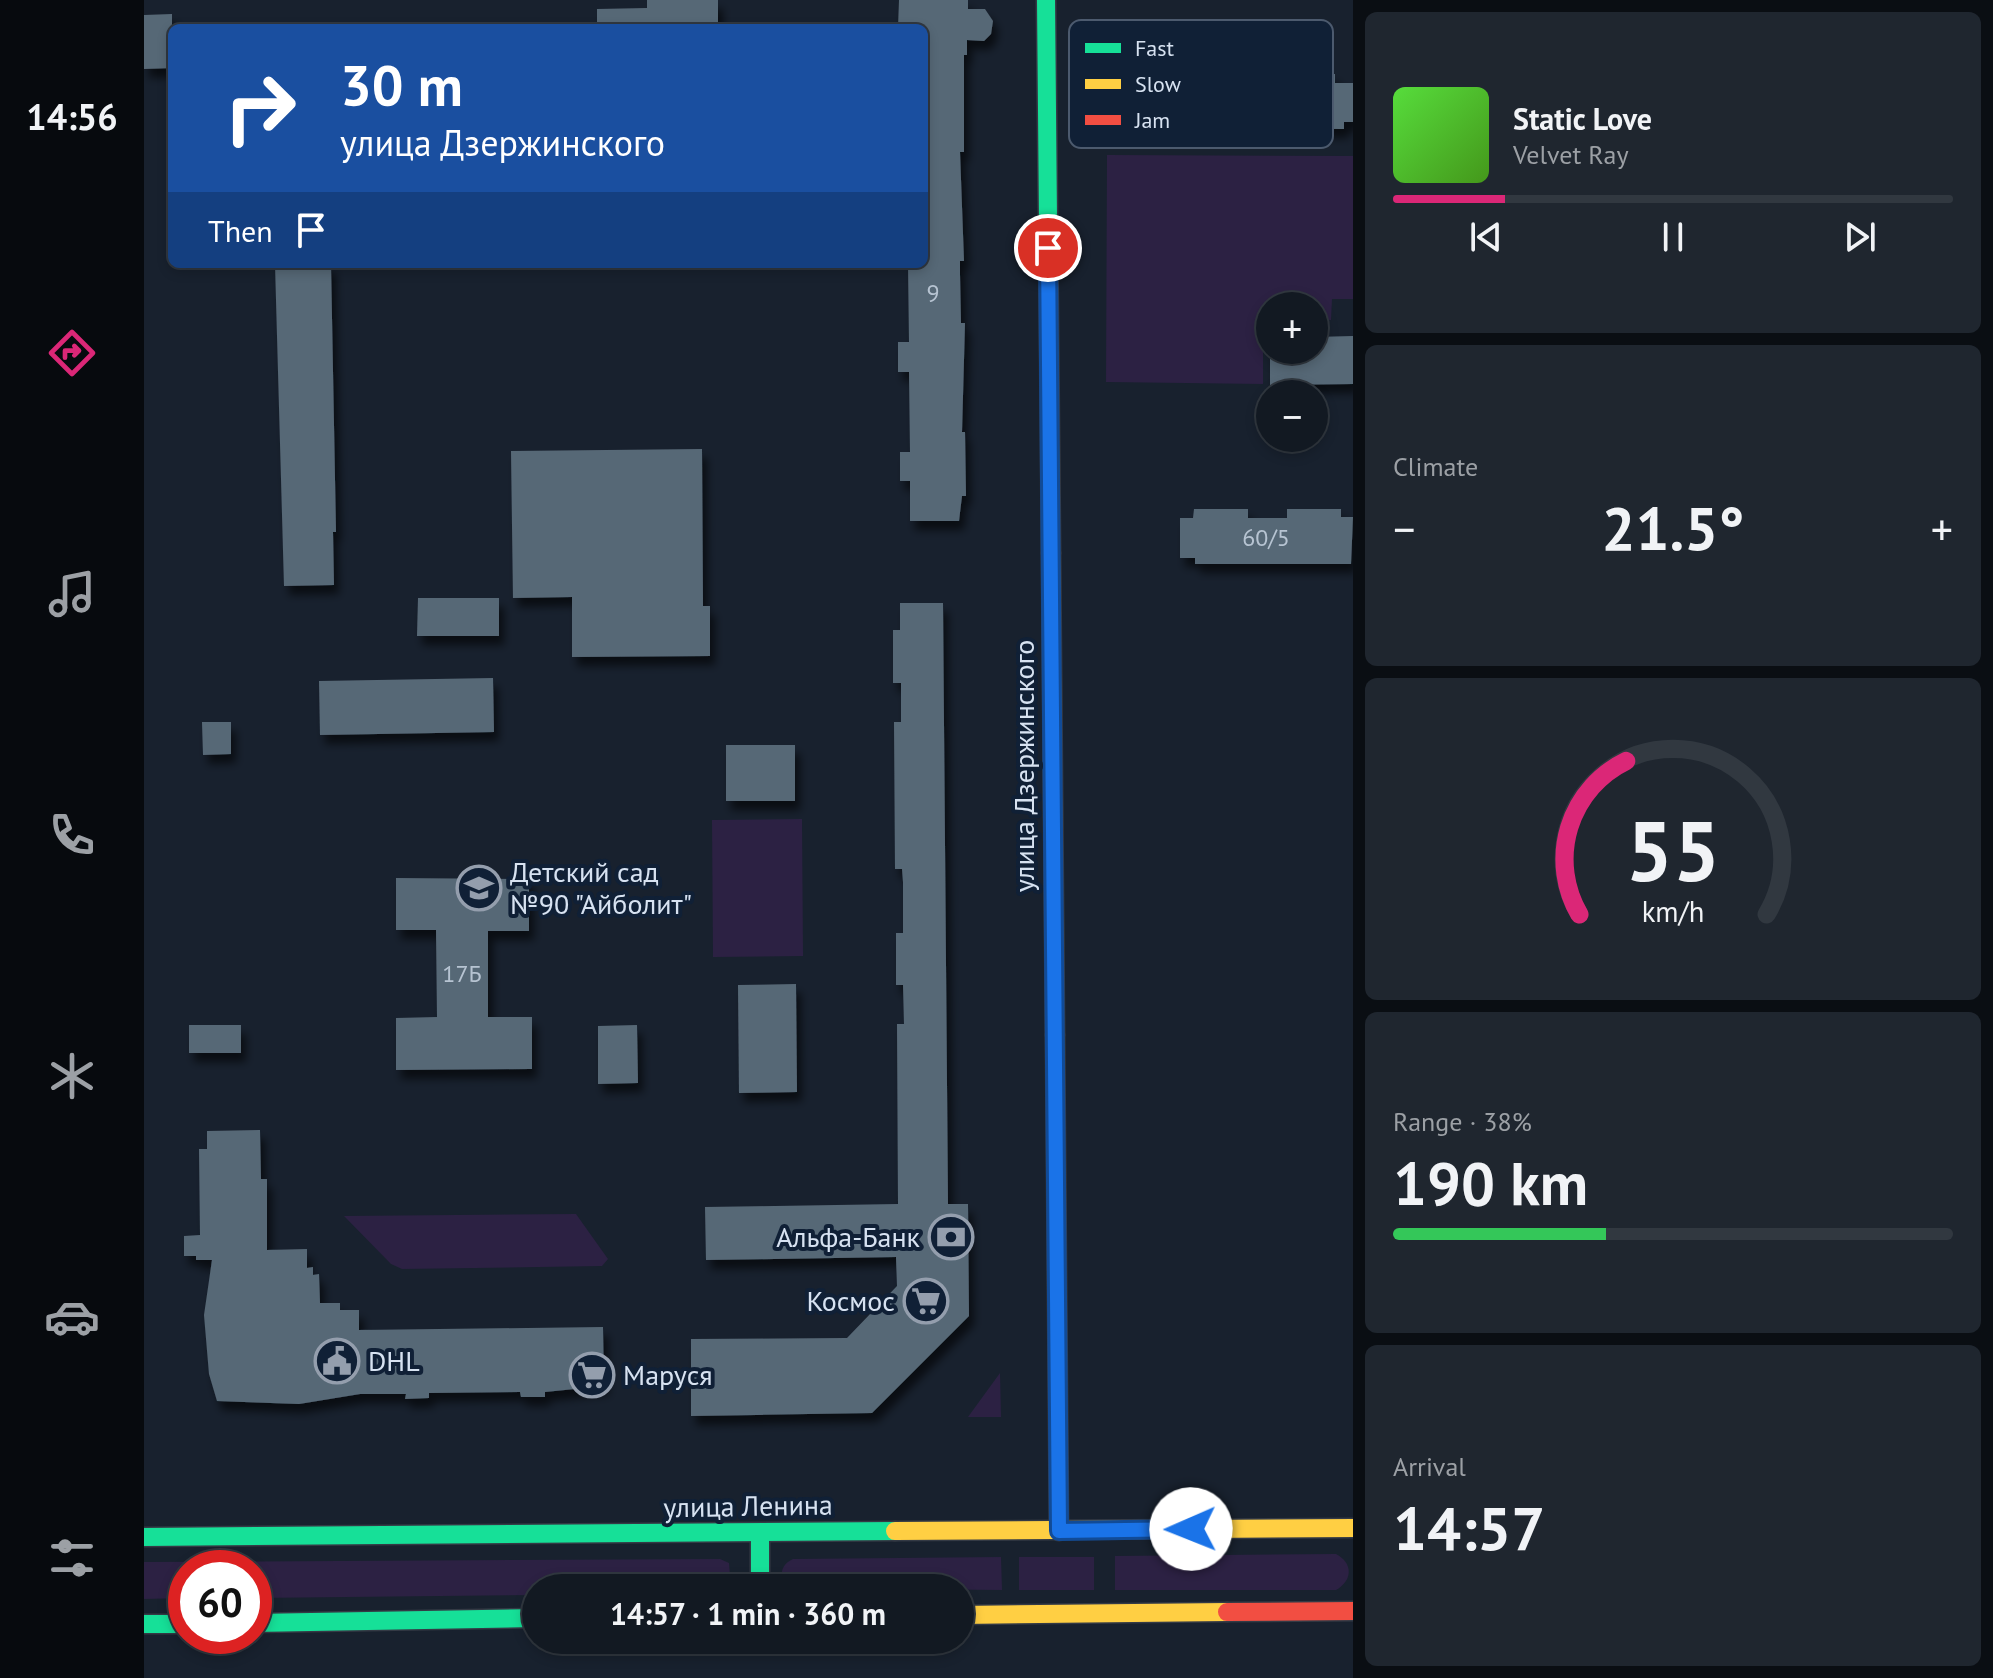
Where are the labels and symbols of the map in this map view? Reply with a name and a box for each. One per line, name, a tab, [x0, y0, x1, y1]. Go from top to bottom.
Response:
legend	[1069, 20, 1333, 148]
text: Fast	[1135, 34, 1175, 62]
text: Slow	[1135, 70, 1181, 98]
text: Jam	[1134, 106, 1170, 134]
pin	[1014, 214, 1082, 282]
house number: 9	[926, 277, 940, 308]
house number: 60/5	[1242, 522, 1290, 553]
street label: улица Дзержинского	[1005, 640, 1042, 892]
place label: Детский сад №90 "Айболит"	[510, 853, 692, 922]
school or university icon: Детский сад №90 "Айболит"	[455, 864, 503, 912]
house number: 17Б	[442, 958, 482, 989]
bank icon: Альфа-Банк	[927, 1213, 975, 1261]
place label: Альфа-Банк	[776, 1218, 921, 1255]
supermarket icon: Космос	[902, 1277, 950, 1325]
place label: Космос	[806, 1282, 895, 1319]
public building icon: DHL	[313, 1337, 361, 1385]
place label: DHL	[368, 1342, 420, 1379]
supermarket icon: Маруся	[568, 1351, 616, 1399]
place label: Маруся	[623, 1356, 713, 1393]
street label: улица Ленина	[663, 1486, 833, 1525]
position arrow	[1149, 1487, 1233, 1571]
speed limit sign: 60	[168, 1550, 272, 1654]

